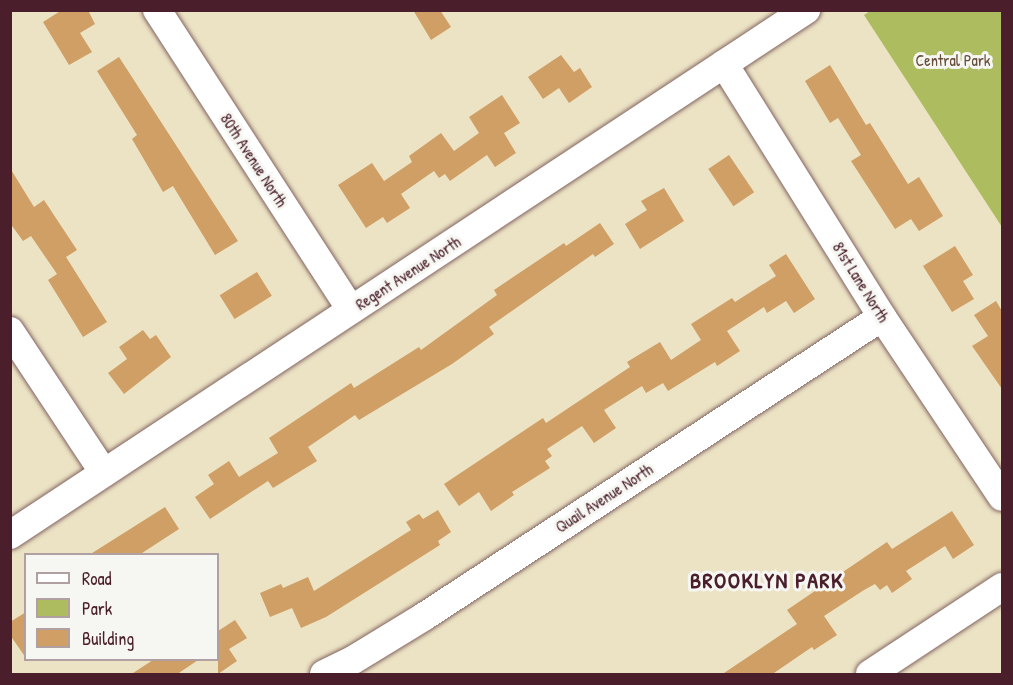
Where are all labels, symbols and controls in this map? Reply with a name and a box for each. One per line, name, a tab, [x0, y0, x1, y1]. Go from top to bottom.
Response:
park label: Central Park	[915, 50, 991, 70]
street label: 80th Avenue North	[217, 110, 291, 210]
street label: Regent Avenue North	[352, 232, 464, 314]
street label: 81st Lane North	[829, 238, 893, 326]
street label: Quail Avenue North	[552, 459, 656, 537]
legend	[24, 553, 219, 661]
text: Road	[82, 566, 112, 591]
district label: BROOKLYN PARK	[690, 568, 844, 594]
text: Park	[82, 596, 112, 621]
text: Building	[82, 626, 134, 651]

